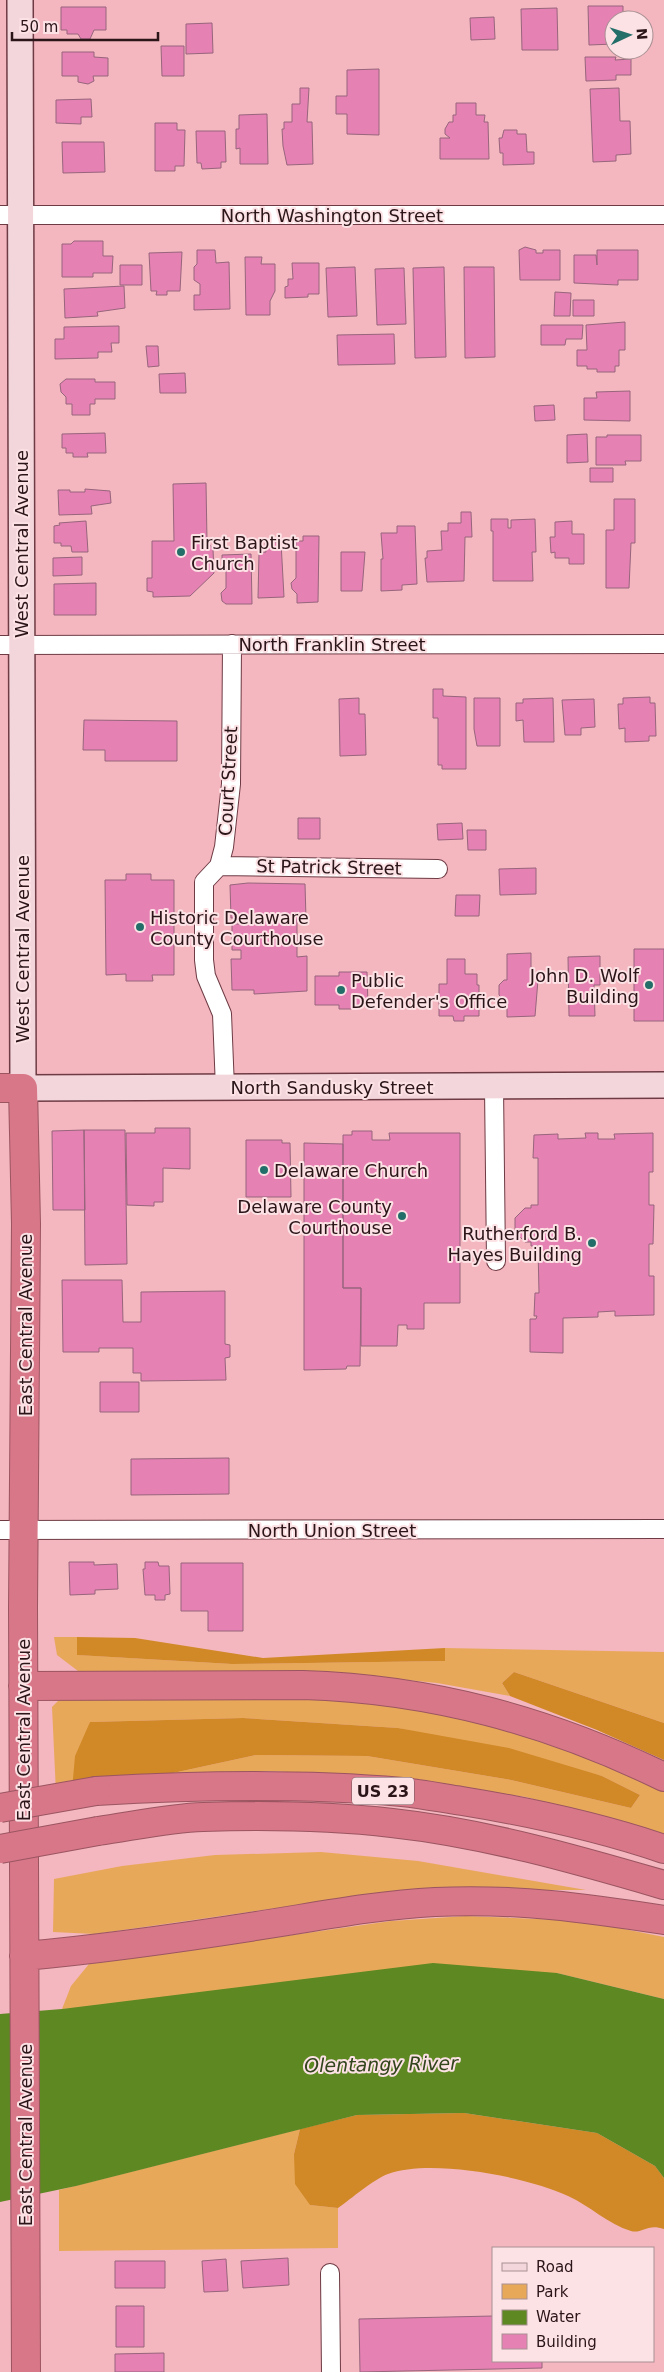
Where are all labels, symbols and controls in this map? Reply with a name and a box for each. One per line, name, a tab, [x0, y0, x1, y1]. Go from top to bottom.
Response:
scale bar	[12, 10, 159, 42]
north arrow	[604, 10, 654, 60]
text: 50 m	[20, 18, 58, 36]
text: N	[634, 28, 650, 40]
street label: North Washington Street	[221, 205, 443, 226]
street label: West Central Avenue	[11, 450, 32, 638]
place label: First Baptist Church	[191, 532, 298, 574]
marker: First Baptist Church	[175, 546, 187, 558]
street label: North Franklin Street	[238, 634, 426, 655]
street label: Court Street	[215, 726, 241, 836]
street label: West Central Avenue	[12, 855, 33, 1043]
street label: St Patrick Street	[256, 855, 402, 879]
place label: Historic Delaware County Courthouse	[150, 907, 324, 949]
marker: Historic Delaware County Courthouse	[134, 921, 146, 933]
place label: John D. Wolf Building	[529, 965, 640, 1007]
place label: Public Defender's Office	[351, 970, 507, 1012]
marker: John D. Wolf Building	[643, 979, 655, 991]
marker: Public Defender's Office	[335, 984, 347, 996]
street label: North Sandusky Street	[231, 1077, 434, 1098]
place label: Delaware Church	[274, 1160, 428, 1181]
marker: Delaware Church	[258, 1164, 270, 1176]
place label: Delaware County Courthouse	[237, 1196, 392, 1238]
marker: Delaware County Courthouse	[396, 1210, 408, 1222]
place label: Rutherford B. Hayes Building	[448, 1223, 582, 1265]
street label: East Central Avenue	[15, 1234, 36, 1416]
marker: Rutherford B. Hayes Building	[586, 1237, 598, 1249]
street label: North Union Street	[248, 1520, 416, 1541]
street label: East Central Avenue	[13, 1639, 34, 1821]
road number: US 23	[352, 1778, 414, 1804]
street label: East Central Avenue	[15, 2044, 36, 2226]
water label: Olentangy River	[304, 2052, 459, 2076]
legend	[492, 2247, 654, 2362]
text: Road	[536, 2258, 574, 2276]
text: Park	[536, 2283, 569, 2301]
text: Water	[536, 2308, 581, 2326]
text: Building	[536, 2333, 597, 2351]

